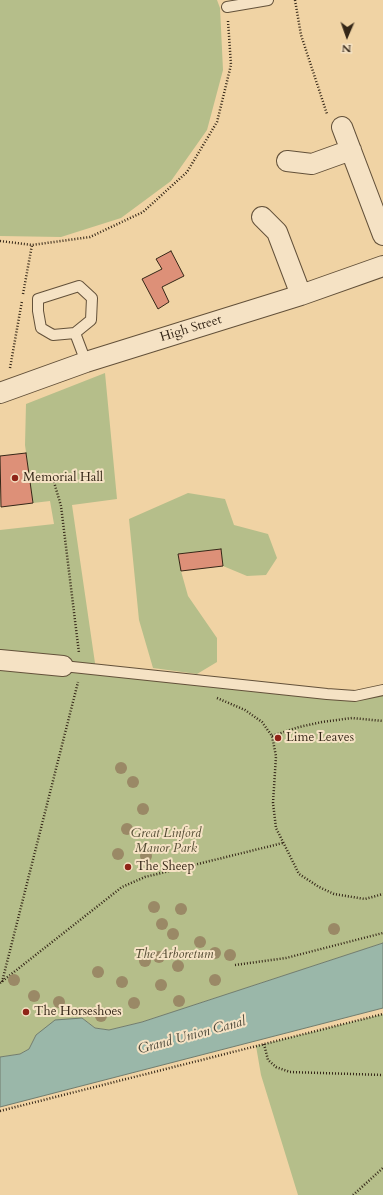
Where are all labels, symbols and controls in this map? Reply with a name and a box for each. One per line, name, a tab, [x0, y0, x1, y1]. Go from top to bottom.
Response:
north arrow	[327, 16, 367, 56]
text: N	[342, 41, 352, 56]
street label: High Street	[158, 312, 224, 346]
place label: Memorial Hall	[23, 470, 103, 486]
marker: Memorial Hall	[10, 473, 20, 483]
place label: Lime Leaves	[286, 730, 354, 746]
marker: Lime Leaves	[273, 733, 283, 743]
park label: Great Linford Manor Park	[131, 826, 201, 857]
place label: The Sheep	[136, 859, 194, 875]
marker: The Sheep	[123, 862, 133, 872]
park label: The Arboretum	[134, 947, 214, 963]
place label: The Horseshoes	[34, 1004, 122, 1020]
marker: The Horseshoes	[21, 1007, 31, 1017]
water label: Grand Union Canal	[136, 1014, 248, 1058]

